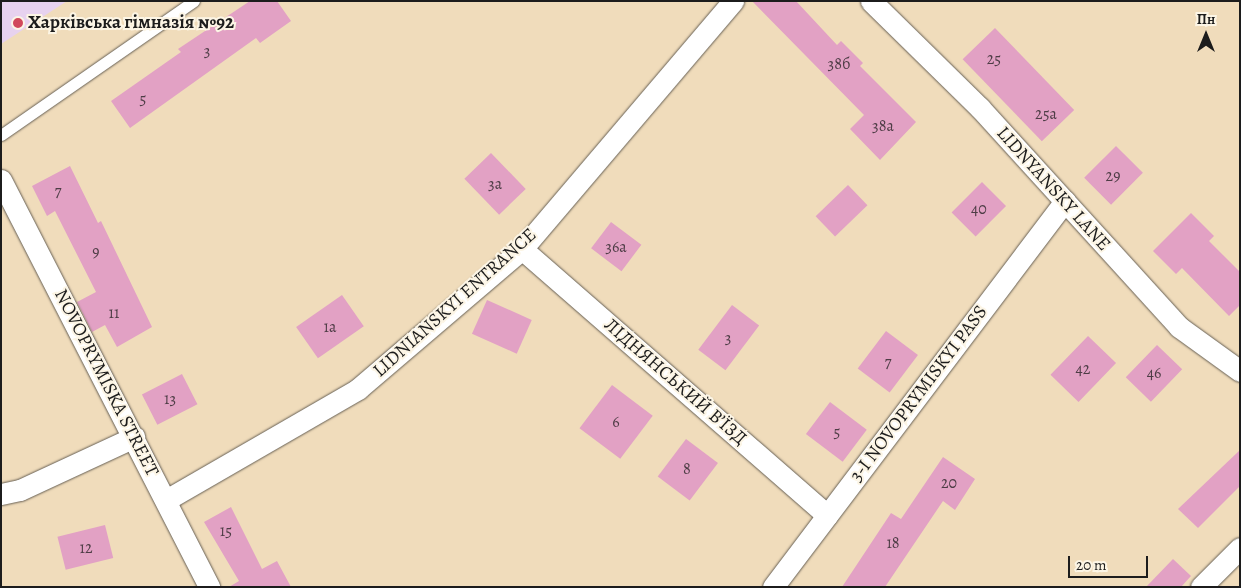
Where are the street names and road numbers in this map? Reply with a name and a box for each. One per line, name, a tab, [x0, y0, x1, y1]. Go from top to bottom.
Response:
street label: LIDNYANSKY LANE	[991, 122, 1115, 256]
street label: LIDNIANSKYI ENTRANCE	[369, 224, 541, 382]
street label: NOVOPRYMISKA STREET	[49, 286, 163, 480]
street label: 3-I NOVOPRYMISKYI PASS	[845, 301, 993, 487]
street label: ЛІДНЯНСЬКИЙ В’ЇЗД	[599, 314, 751, 450]

